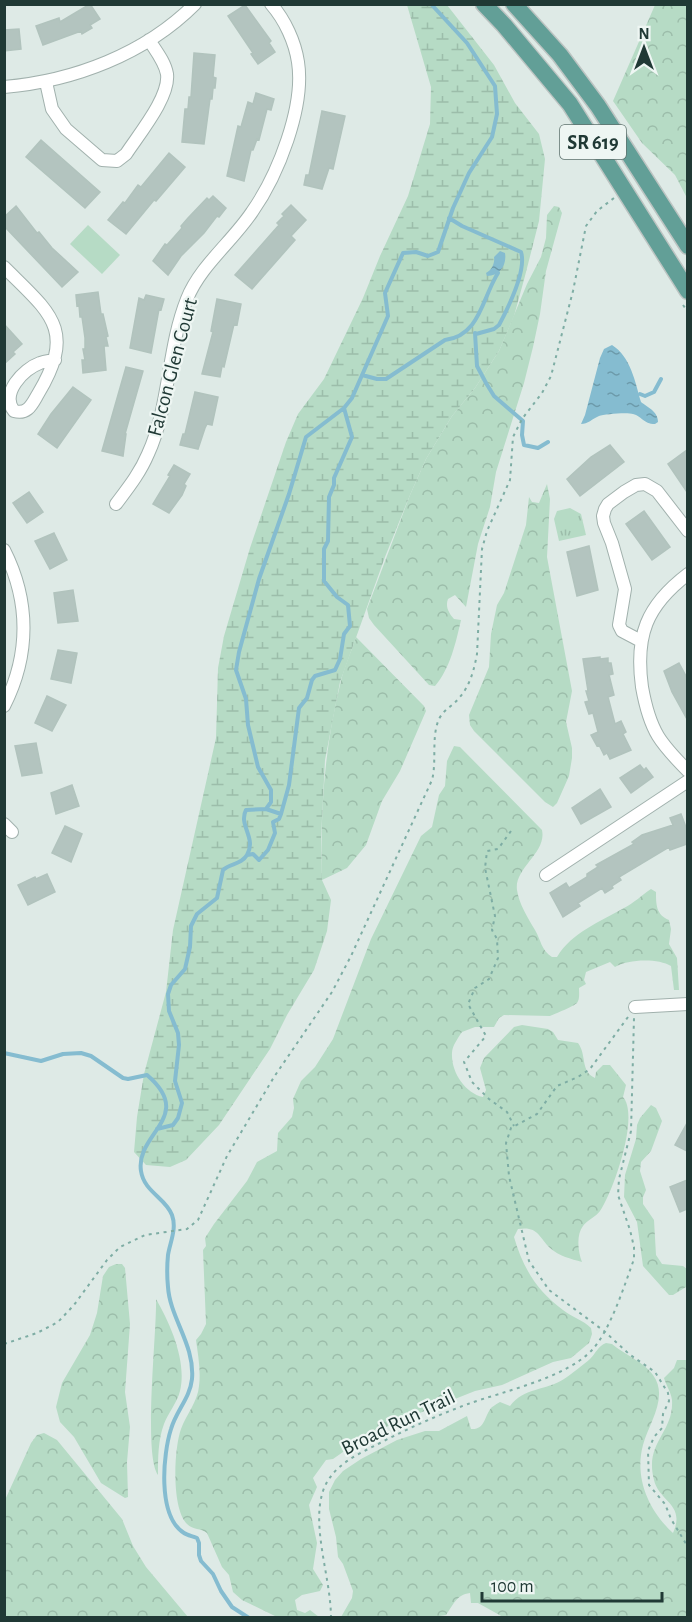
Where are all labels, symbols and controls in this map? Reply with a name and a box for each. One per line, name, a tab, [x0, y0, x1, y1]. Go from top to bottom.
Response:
north arrow	[614, 18, 674, 78]
text: N	[638, 26, 650, 42]
road number: SR 619	[560, 125, 626, 159]
street label: Falcon Glen Court	[144, 295, 201, 439]
street label: Broad Run Trail	[338, 1386, 458, 1459]
scale bar	[482, 1565, 662, 1603]
text: 100 m	[491, 1578, 534, 1596]

